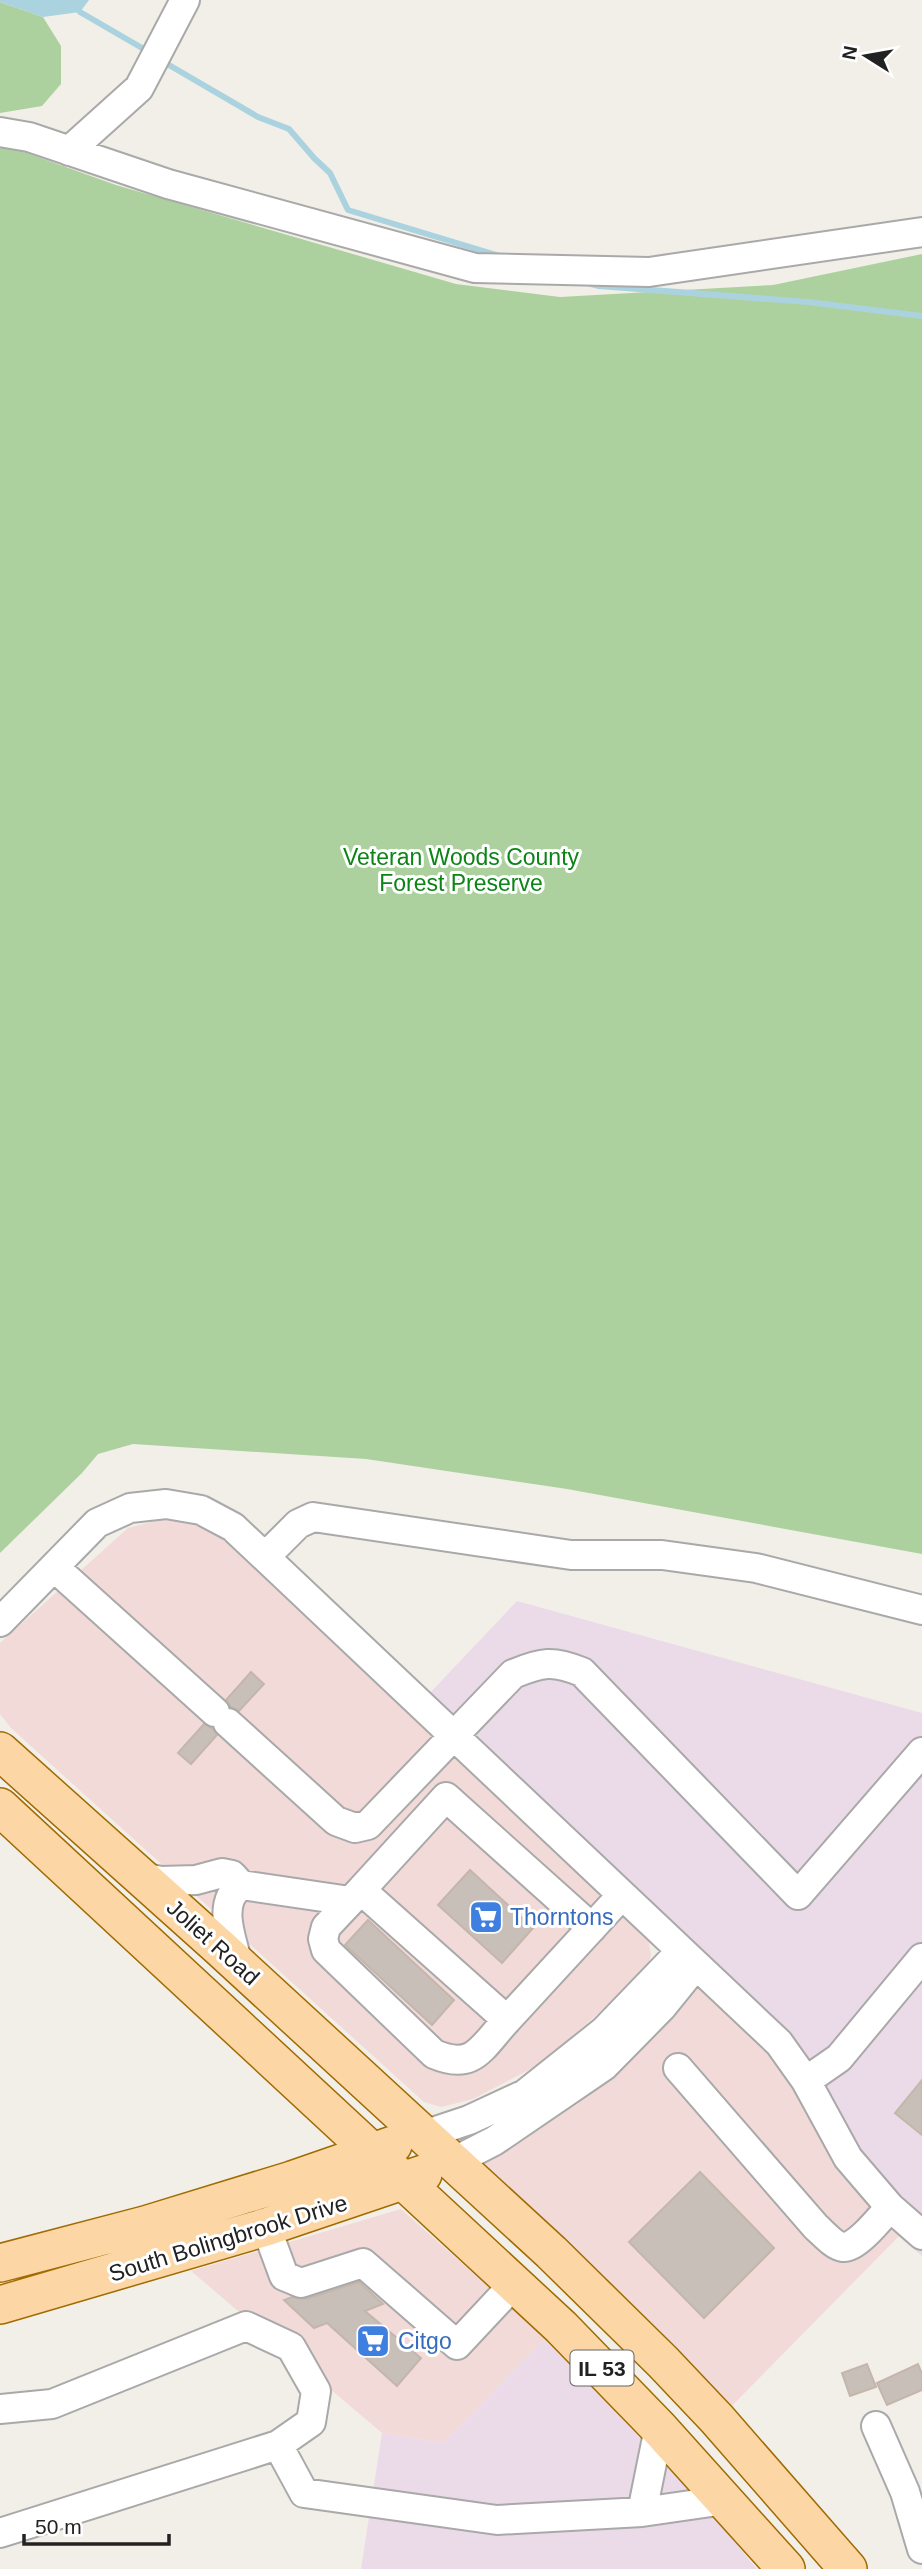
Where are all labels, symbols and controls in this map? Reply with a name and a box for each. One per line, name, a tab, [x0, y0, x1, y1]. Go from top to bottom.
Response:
north arrow	[831, 21, 901, 91]
text: N	[838, 44, 861, 62]
park label: Veteran Woods County Forest Preserve	[343, 844, 580, 896]
street label: Joliet Road	[162, 1894, 264, 1990]
supermarket icon: Thorntons	[467, 1898, 505, 1936]
place label: Thorntons	[510, 1904, 614, 1930]
street label: South Bolingbrook Drive	[106, 2189, 350, 2287]
supermarket icon: Citgo	[354, 2322, 392, 2360]
place label: Citgo	[398, 2328, 452, 2354]
road number: IL 53	[570, 2350, 634, 2386]
scale bar	[24, 2502, 170, 2546]
text: 50 m	[35, 2515, 82, 2538]

